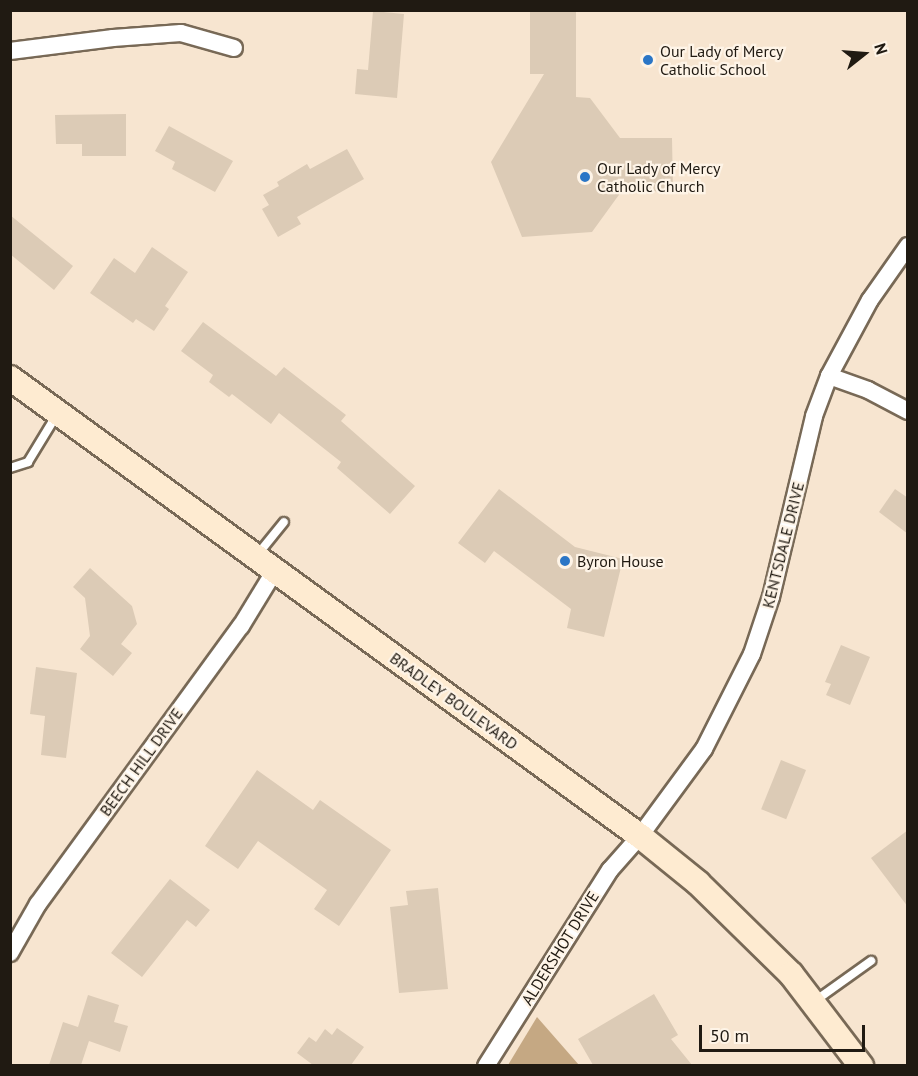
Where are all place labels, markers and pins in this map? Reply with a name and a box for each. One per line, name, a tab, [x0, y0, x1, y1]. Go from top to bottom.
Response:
place label: Our Lady of Mercy Catholic School	[660, 41, 784, 79]
marker: Our Lady of Mercy Catholic School	[641, 53, 655, 67]
place label: Our Lady of Mercy Catholic Church	[597, 158, 721, 196]
marker: Our Lady of Mercy Catholic Church	[578, 170, 592, 184]
place label: Byron House	[577, 551, 664, 571]
marker: Byron House	[558, 554, 572, 568]

